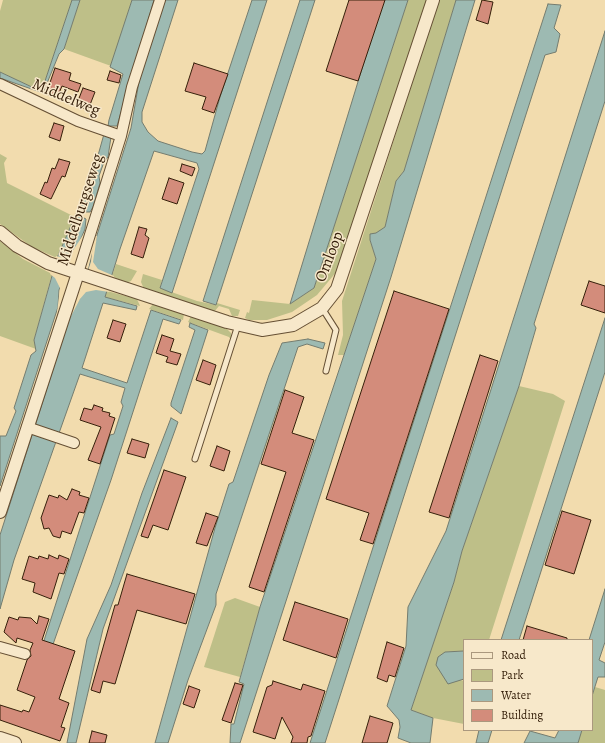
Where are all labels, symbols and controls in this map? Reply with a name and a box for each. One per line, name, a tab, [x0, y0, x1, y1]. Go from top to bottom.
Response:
street label: Middelweg	[29, 75, 103, 121]
street label: Middelburgseweg	[54, 152, 108, 268]
street label: Omloop	[312, 229, 348, 285]
legend	[463, 639, 593, 731]
text: Road	[501, 647, 526, 663]
text: Park	[501, 667, 524, 683]
text: Water	[501, 687, 531, 703]
text: Building	[501, 707, 543, 723]

